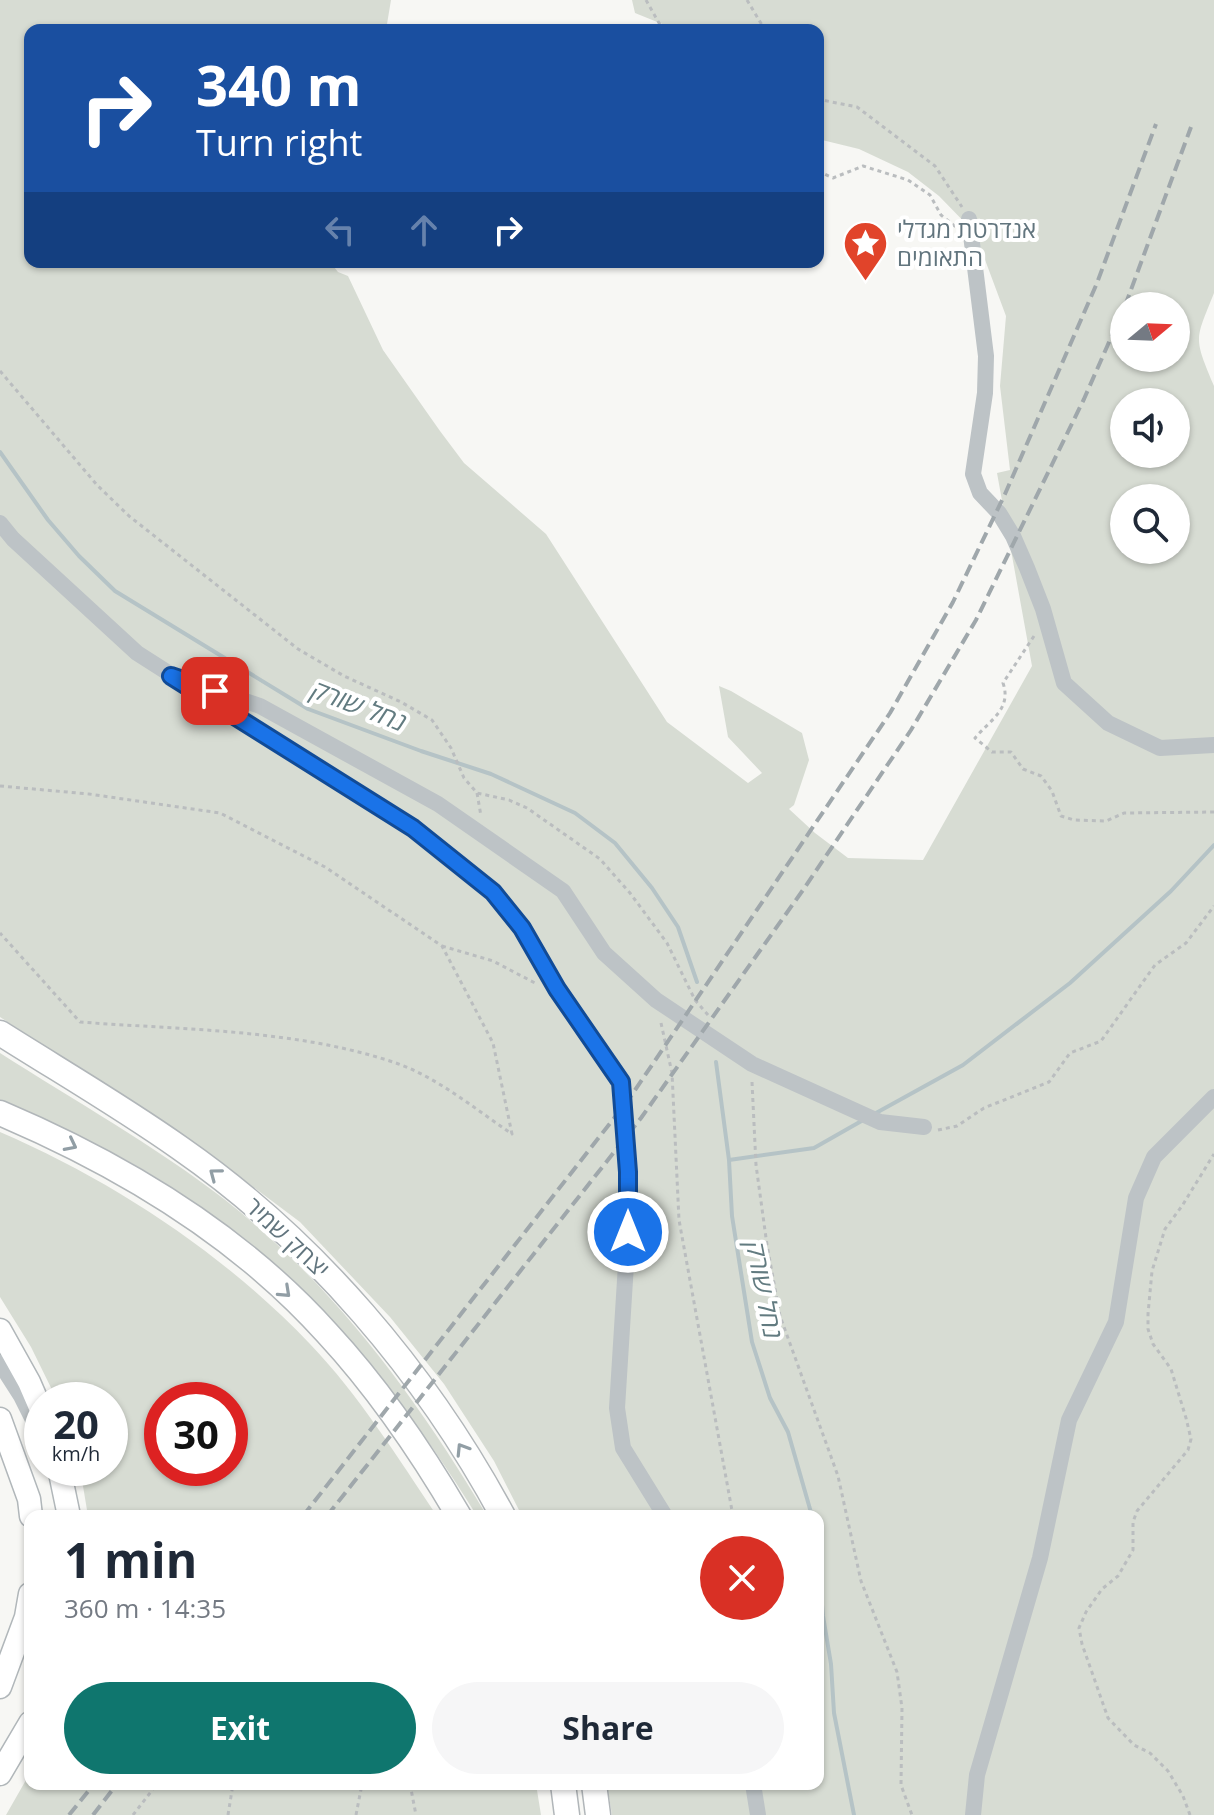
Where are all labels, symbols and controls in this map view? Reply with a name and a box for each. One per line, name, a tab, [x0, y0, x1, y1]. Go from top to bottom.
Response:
text: 340 m	[196, 46, 362, 122]
icon: right	[64, 56, 168, 160]
text: Turn right	[196, 118, 362, 167]
icon: left	[318, 208, 362, 252]
icon: ahead	[402, 208, 446, 252]
icon: right	[486, 208, 530, 252]
place label: אנדרטת מגדלי התאומים	[897, 212, 1036, 273]
place icon: אנדרטת מגדלי התאומים	[842, 220, 890, 283]
north arrow	[1110, 292, 1190, 372]
map controls	[1110, 292, 1190, 564]
button: sound	[1110, 388, 1190, 468]
button: search	[1110, 484, 1190, 564]
pin	[181, 657, 249, 725]
icon: arrive	[193, 669, 237, 713]
water label: נחל שורק	[305, 670, 412, 740]
one-way arrow	[63, 1135, 78, 1150]
one-way arrow	[209, 1170, 224, 1184]
street label: יצחק שמיר	[239, 1189, 337, 1285]
position arrow	[586, 1190, 670, 1274]
water label: נחל שורק	[738, 1236, 792, 1342]
one-way arrow	[276, 1282, 290, 1297]
speed limit sign: 30	[144, 1382, 248, 1486]
text: 20	[53, 1396, 99, 1451]
text: km/h	[52, 1440, 100, 1467]
one-way arrow	[457, 1444, 472, 1458]
text: 1 min	[64, 1527, 197, 1592]
button: close	[700, 1536, 784, 1620]
text: 360 m · 14:35	[64, 1590, 226, 1626]
button: Exit	[64, 1682, 416, 1774]
button: Share	[432, 1682, 784, 1774]

